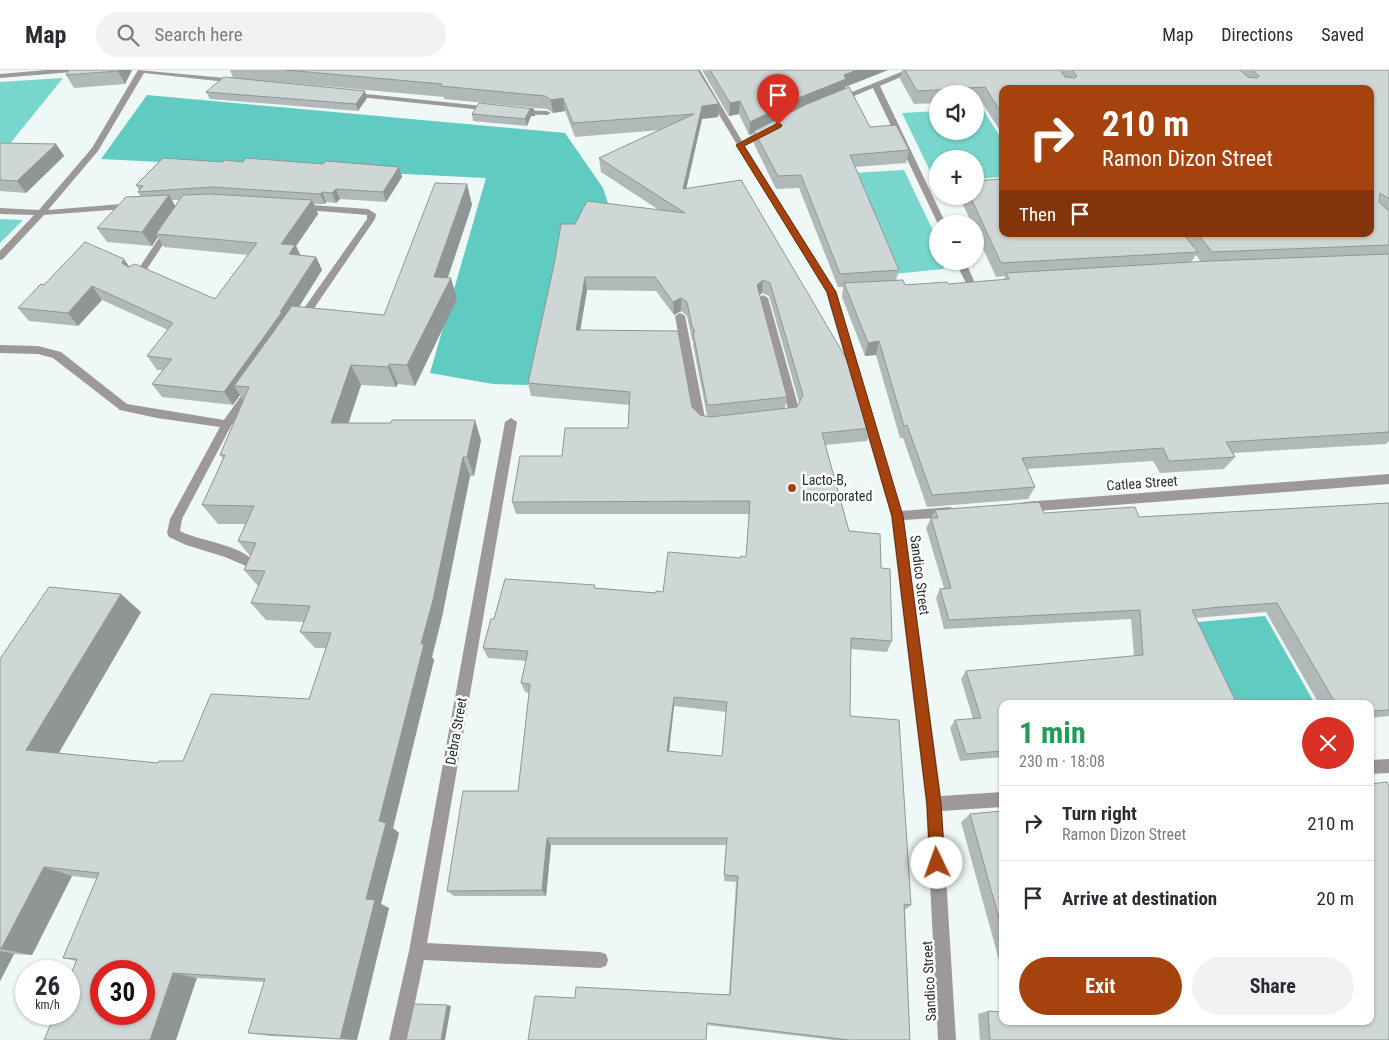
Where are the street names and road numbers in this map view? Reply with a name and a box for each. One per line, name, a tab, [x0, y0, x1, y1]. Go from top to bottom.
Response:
street label: Catlea Street	[1106, 473, 1178, 493]
street label: Sandico Street	[907, 534, 933, 616]
street label: Debra Street	[442, 696, 470, 766]
street label: Sandico Street	[919, 940, 939, 1022]

